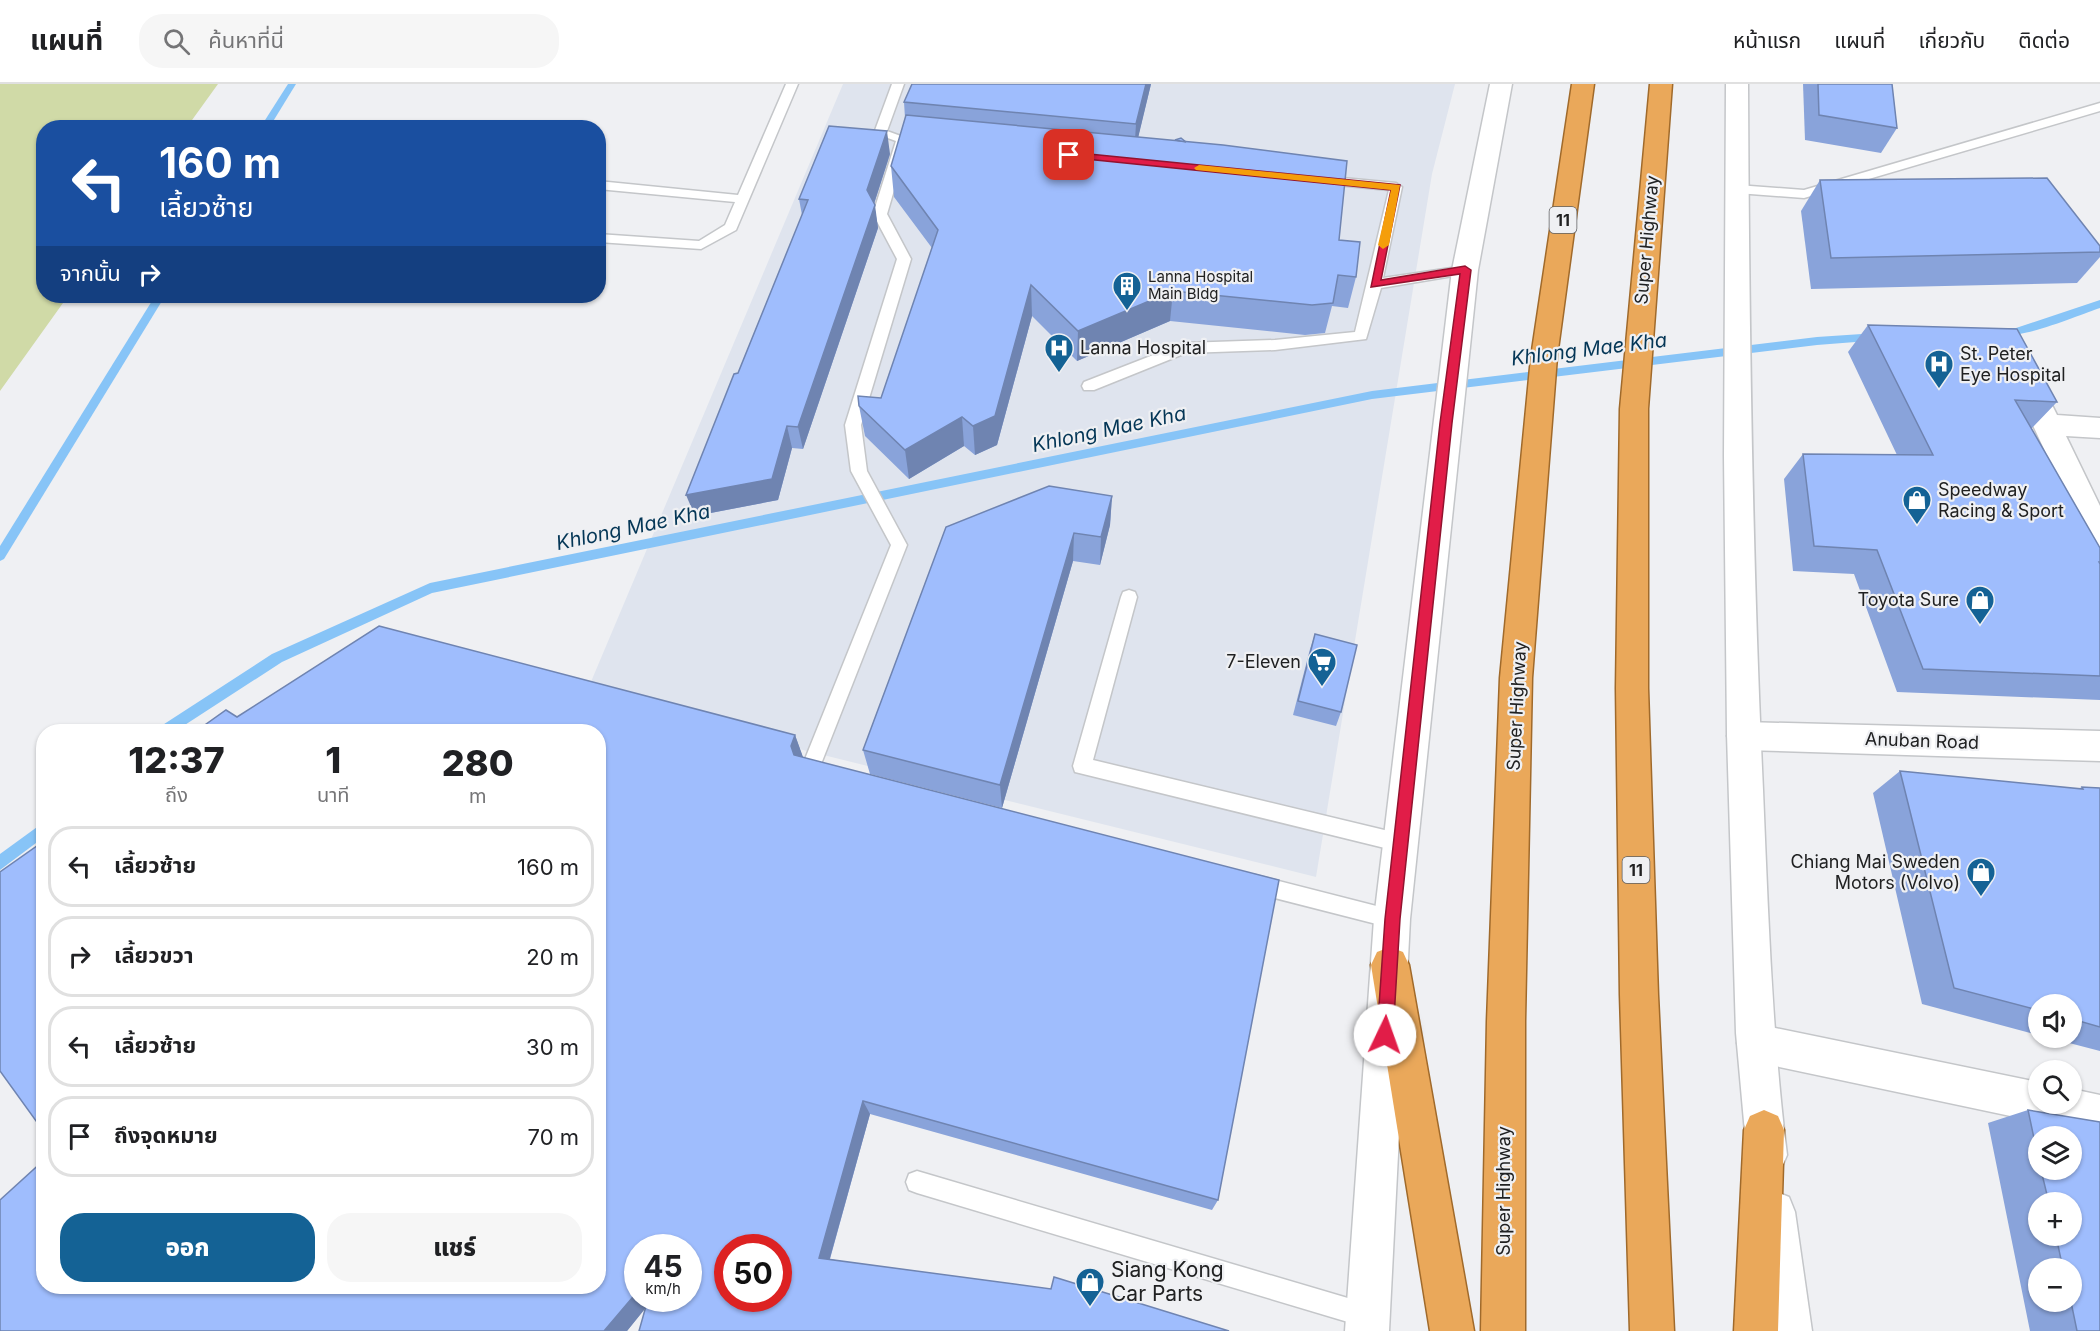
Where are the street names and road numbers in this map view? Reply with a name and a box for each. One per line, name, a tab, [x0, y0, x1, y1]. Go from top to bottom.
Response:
street label: Super Highway	[1630, 174, 1663, 305]
road number: 11	[1550, 207, 1576, 233]
street label: Super Highway	[1503, 641, 1530, 771]
street label: Anuban Road	[1865, 728, 1979, 753]
road number: 11	[1622, 857, 1650, 883]
street label: Super Highway	[1493, 1126, 1514, 1256]

